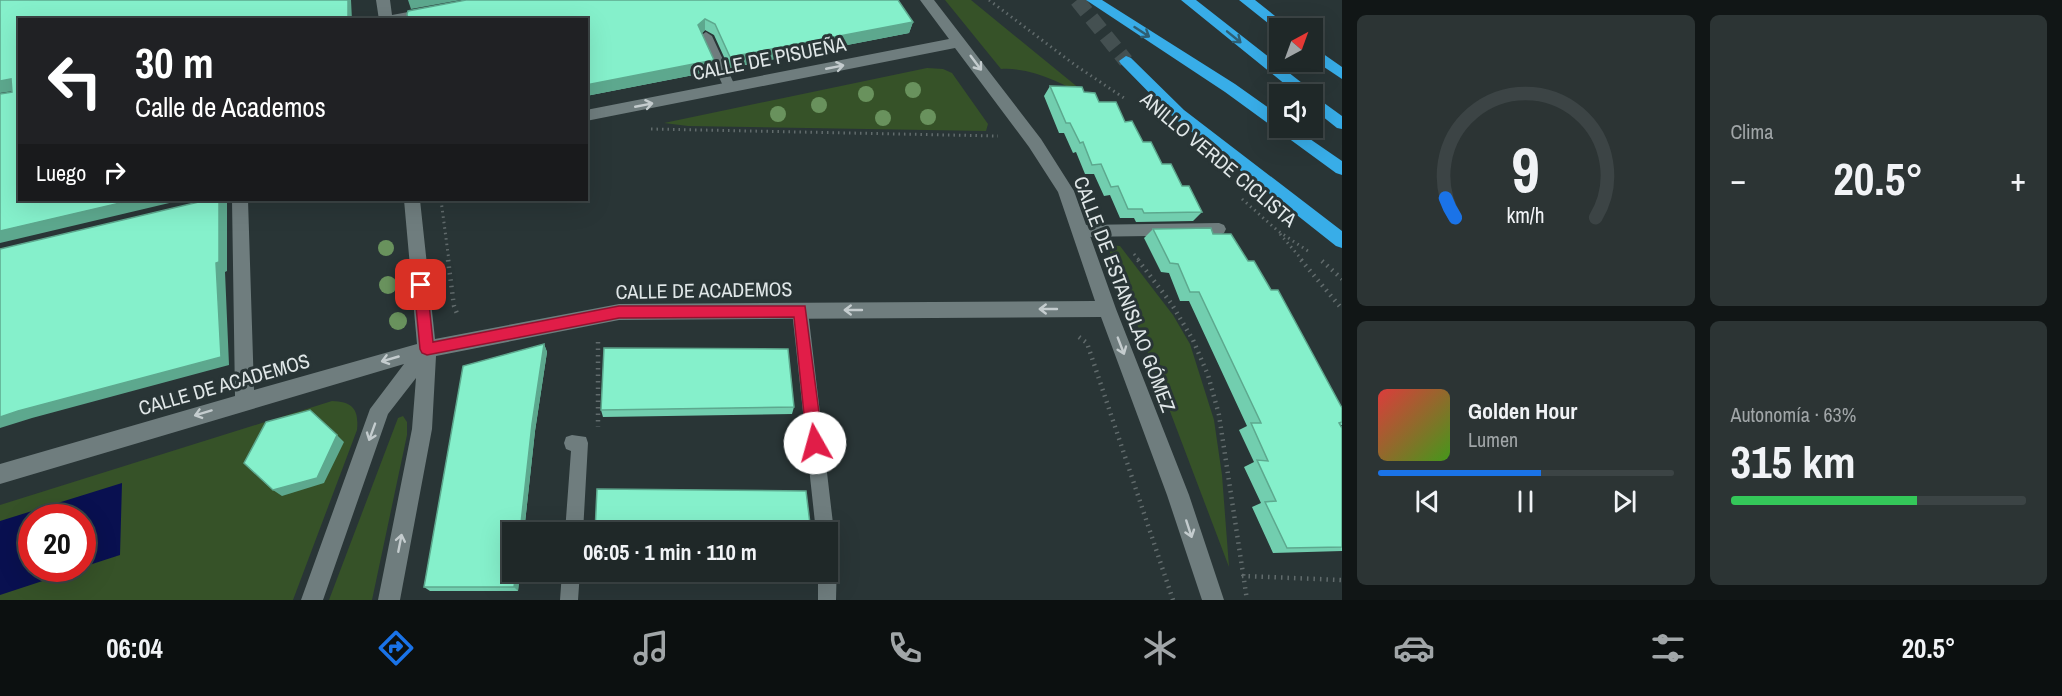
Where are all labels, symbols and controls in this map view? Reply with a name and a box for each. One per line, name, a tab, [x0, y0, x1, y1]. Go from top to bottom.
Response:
north arrow	[1269, 18, 1323, 72]
map controls	[1269, 18, 1323, 138]
one-way arrow	[1133, 26, 1150, 38]
street label: CALLE DE PISUEÑA	[690, 30, 848, 86]
one-way arrow	[1226, 30, 1242, 43]
text: 30 m	[135, 35, 214, 91]
icon: left	[36, 42, 114, 120]
one-way arrow	[969, 55, 982, 71]
one-way arrow	[825, 61, 844, 72]
button: sound	[1269, 84, 1323, 138]
street label: ANILLO VERDE CICLISTA	[1134, 85, 1303, 233]
text: Calle de Academos	[135, 89, 326, 125]
one-way arrow	[634, 99, 653, 110]
text: Clima	[1731, 118, 1773, 145]
text: 9	[1512, 127, 1540, 211]
text: 20.5°	[1833, 148, 1923, 209]
icon: right	[98, 156, 131, 189]
text: −	[1731, 157, 1746, 201]
text: +	[2010, 157, 2026, 201]
text: Luego	[36, 158, 86, 188]
street label: CALLE DE ESTANISLAO GÓMEZ	[1068, 172, 1182, 416]
text: km/h	[1507, 201, 1545, 230]
pin	[395, 259, 446, 310]
icon: arrive	[404, 268, 437, 301]
street label: CALLE DE ACADEMOS	[615, 275, 793, 305]
one-way arrow	[1039, 303, 1059, 315]
one-way arrow	[844, 304, 864, 316]
one-way arrow	[1116, 336, 1127, 355]
street label: CALLE DE ACADEMOS	[135, 347, 313, 421]
one-way arrow	[381, 354, 400, 366]
text: Golden Hour	[1468, 396, 1577, 426]
text: Autonomía · 63%	[1731, 401, 1856, 428]
one-way arrow	[194, 408, 213, 419]
position arrow	[783, 411, 847, 475]
one-way arrow	[365, 422, 376, 441]
text: Lumen	[1468, 426, 1518, 453]
text: 315 km	[1731, 431, 1856, 492]
icon: previous	[1411, 485, 1444, 518]
icon: pause	[1509, 485, 1542, 518]
icon: next	[1608, 485, 1641, 518]
speed limit sign: 20	[18, 504, 96, 582]
one-way arrow	[1184, 519, 1195, 538]
one-way arrow	[395, 533, 406, 553]
text: 06:05 · 1 min · 110 m	[583, 537, 757, 567]
icon: directions	[375, 627, 417, 669]
icon: music	[630, 627, 672, 669]
icon: phone	[884, 627, 926, 669]
icon: climate	[1139, 627, 1181, 669]
icon: car	[1393, 627, 1435, 669]
icon: filters	[1647, 627, 1689, 669]
text: 06:04	[106, 630, 163, 666]
text: 20.5°	[1902, 630, 1956, 666]

